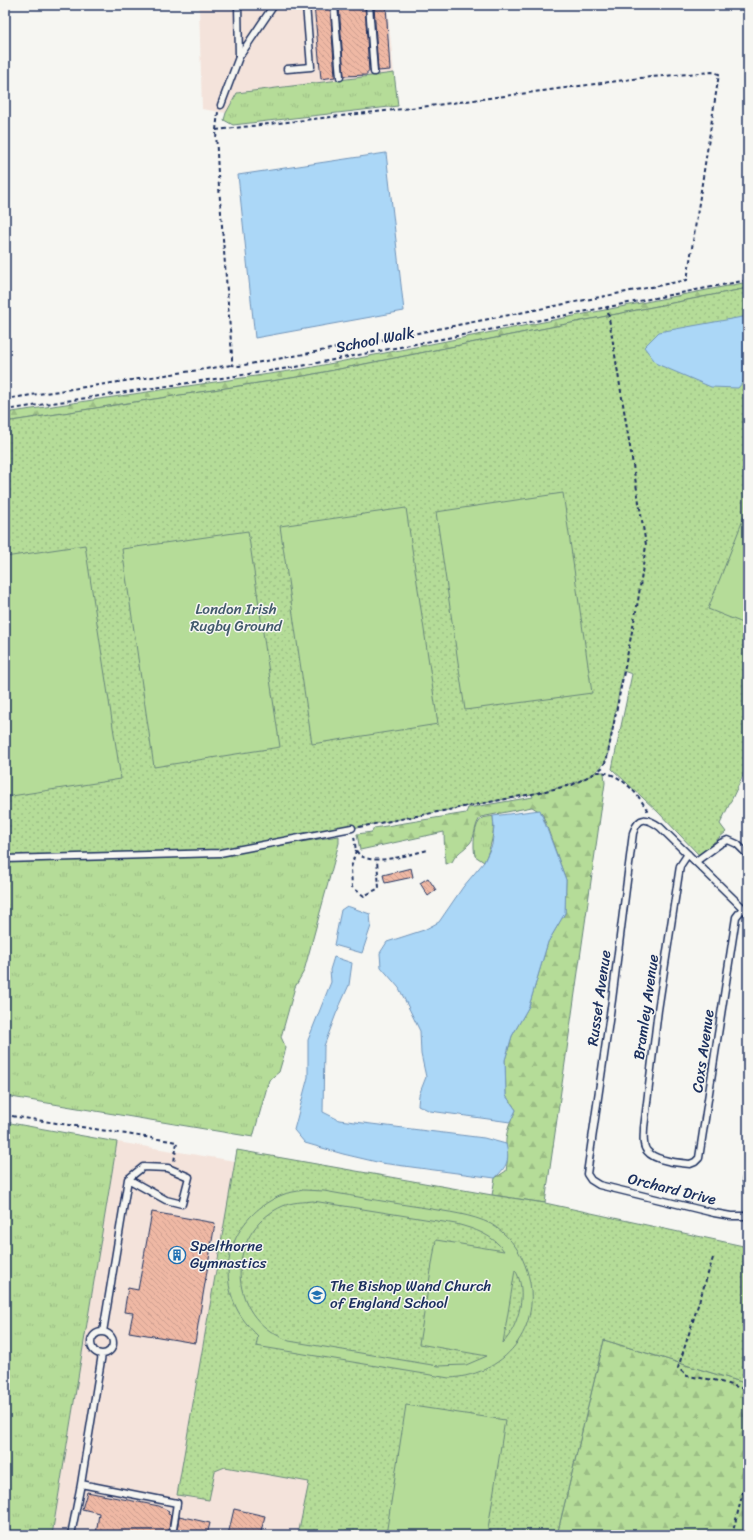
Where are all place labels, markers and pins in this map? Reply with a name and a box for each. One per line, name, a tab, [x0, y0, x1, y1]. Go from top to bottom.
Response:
place label: Spelthorne Gymnastics	[190, 1233, 266, 1276]
building icon: Spelthorne Gymnastics	[167, 1245, 187, 1265]
place label: The Bishop Wand Church of England School	[330, 1273, 491, 1316]
school or university icon: The Bishop Wand Church of England School	[307, 1285, 327, 1305]

